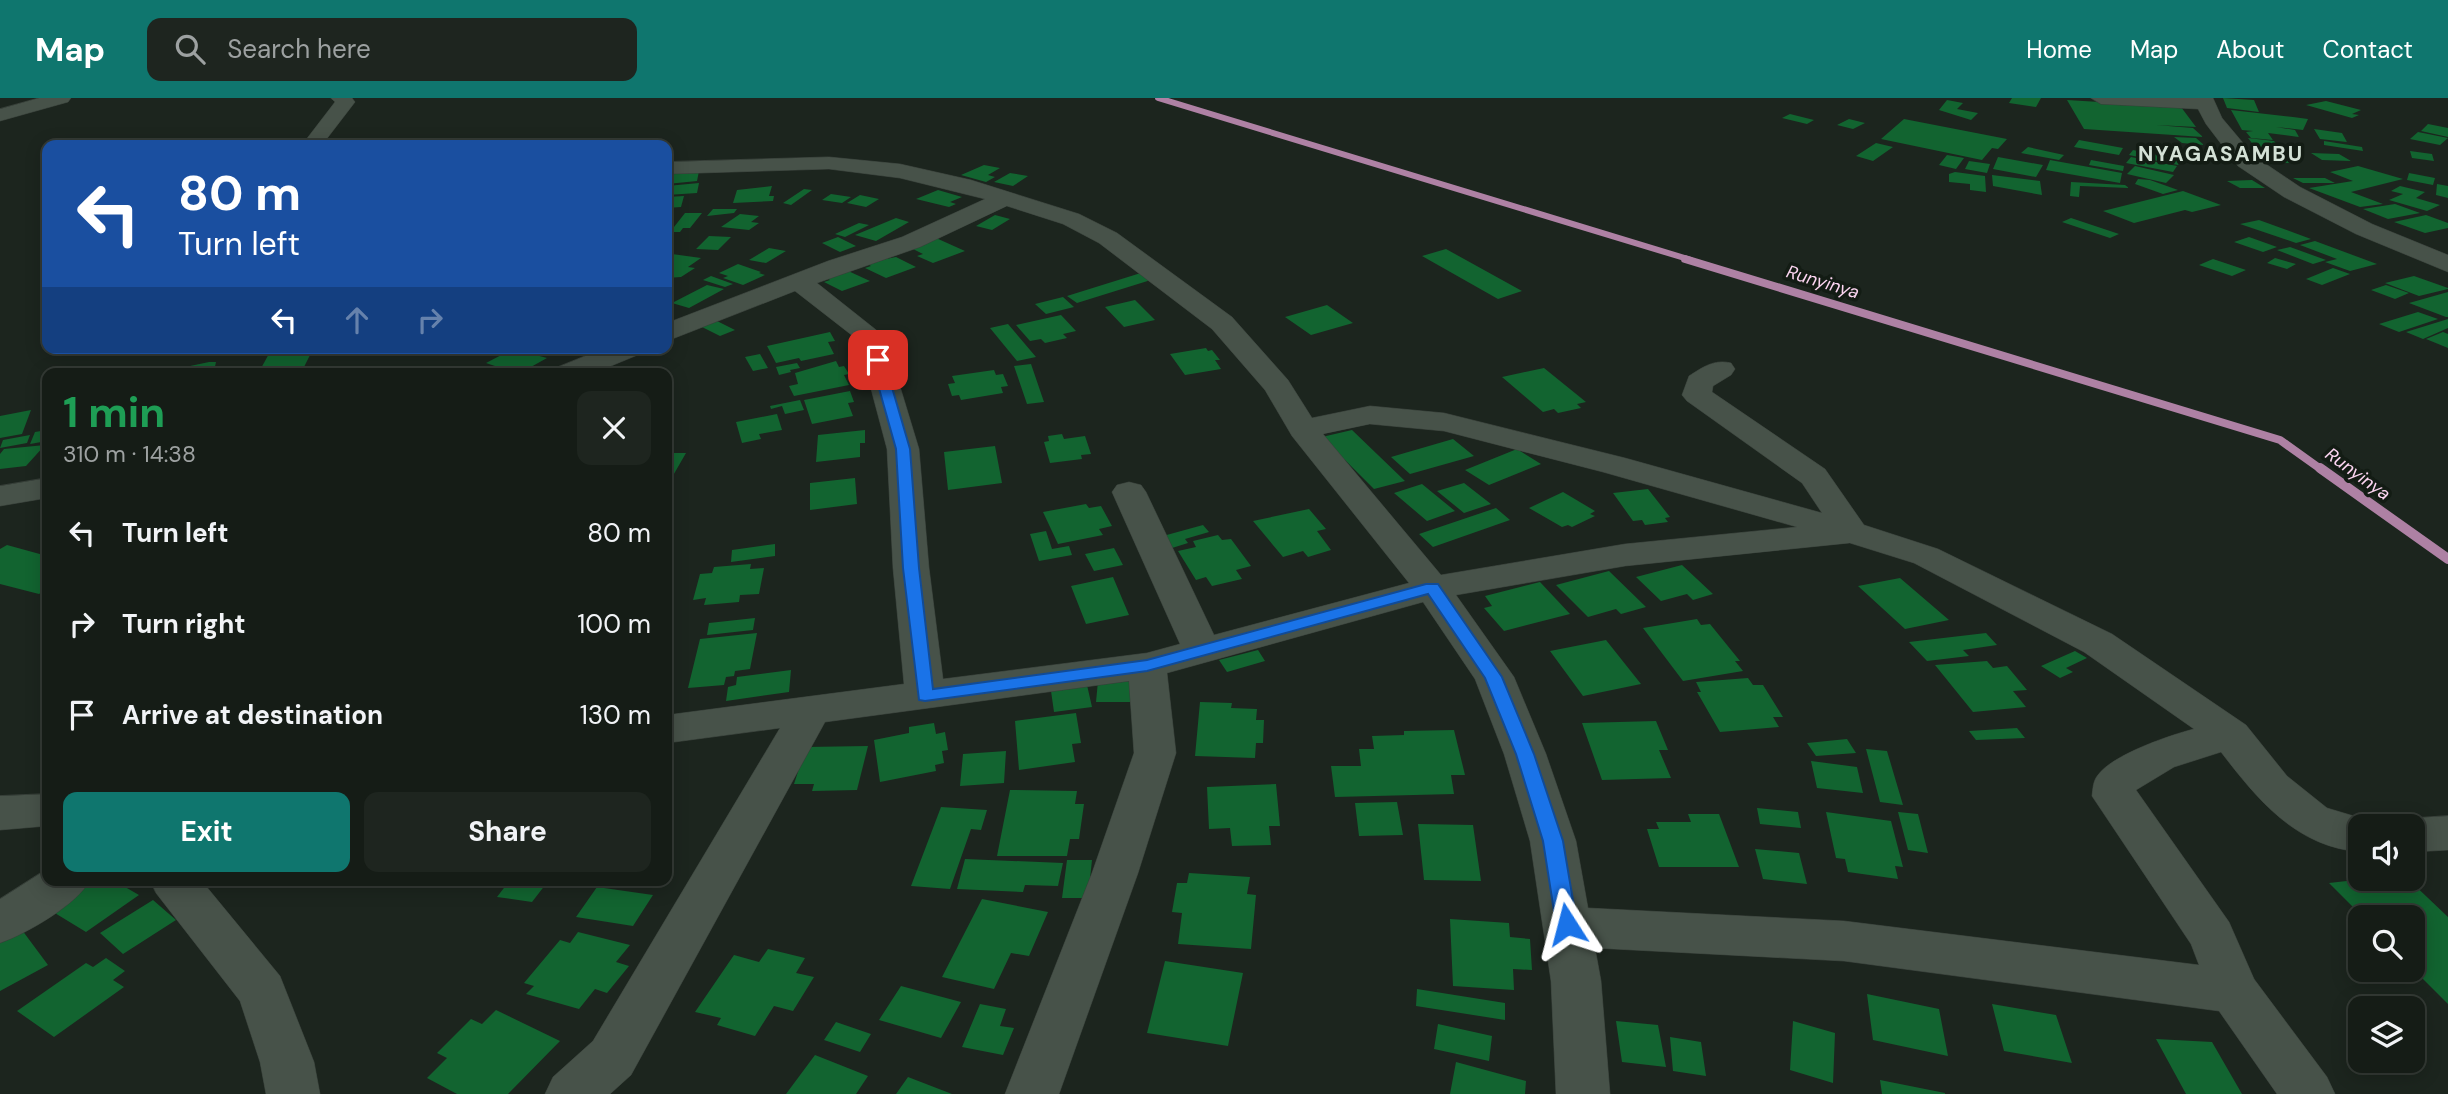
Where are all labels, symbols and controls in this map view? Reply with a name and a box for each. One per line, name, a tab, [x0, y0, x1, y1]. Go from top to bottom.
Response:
search box	[147, 18, 637, 81]
text: Map	[35, 28, 105, 71]
icon: search	[171, 30, 209, 68]
text: Search here	[227, 32, 371, 66]
text: Home	[2026, 34, 2092, 65]
text: Map	[2130, 34, 2178, 65]
text: About	[2216, 34, 2285, 65]
text: Contact	[2323, 34, 2413, 65]
district label: NYAGASAMBU	[2138, 140, 2304, 168]
text: 80 m	[178, 161, 301, 225]
icon: left	[63, 168, 154, 259]
text: Turn left	[178, 223, 300, 265]
water label: Runyinya	[1784, 260, 1862, 304]
icon: left	[265, 301, 303, 339]
icon: ahead	[338, 301, 376, 339]
icon: right	[411, 301, 449, 339]
pin	[848, 330, 908, 390]
icon: arrive	[859, 341, 897, 379]
text: 1 min	[63, 385, 165, 440]
button: close	[577, 391, 651, 465]
text: 310 m · 14:38	[63, 439, 196, 469]
water label: Runyinya	[2321, 442, 2395, 506]
icon: left	[63, 514, 101, 552]
text: Turn left	[122, 516, 229, 550]
text: 80 m	[587, 516, 651, 550]
icon: right	[63, 605, 101, 643]
text: Turn right	[122, 607, 246, 641]
text: 100 m	[577, 607, 651, 641]
icon: arrive	[63, 696, 101, 734]
text: Arrive at destination	[122, 698, 383, 732]
text: 130 m	[580, 698, 651, 732]
button: Exit	[63, 792, 350, 872]
button: Share	[364, 792, 651, 872]
map controls	[2348, 814, 2425, 1073]
button: sound	[2348, 814, 2425, 891]
position arrow	[1530, 887, 1604, 961]
button: search	[2348, 905, 2425, 982]
button: layers	[2348, 996, 2425, 1073]

